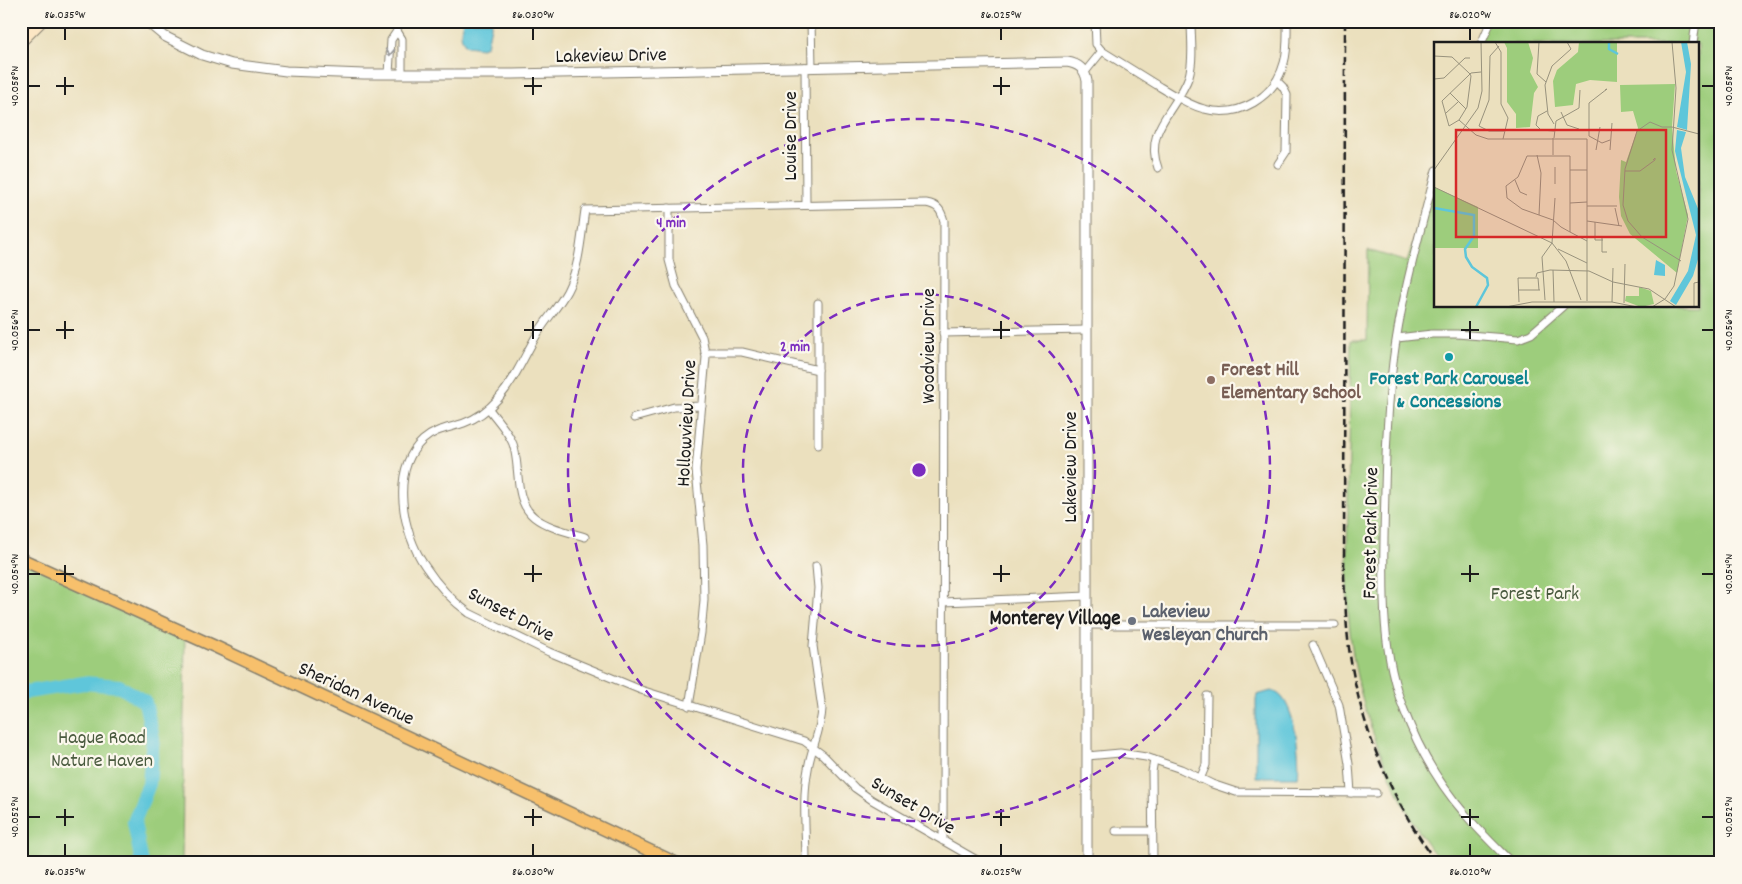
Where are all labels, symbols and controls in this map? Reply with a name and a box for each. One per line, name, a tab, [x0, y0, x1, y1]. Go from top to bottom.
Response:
text: 86.035°W	[45, 7, 86, 24]
text: 86.030°W	[512, 7, 554, 24]
text: 86.025°W	[981, 7, 1021, 24]
text: 86.020°W	[1449, 7, 1491, 24]
street label: Lakeview Drive	[555, 42, 667, 72]
inset map	[1434, 42, 1700, 308]
one-way arrow	[385, 48, 395, 56]
text: 40.058°N	[7, 66, 24, 106]
text: 40.058°N	[1721, 66, 1738, 106]
street label: Louise Drive	[778, 91, 806, 181]
text: 4 min	[656, 213, 686, 235]
street label: Woodview Drive	[916, 288, 944, 404]
text: 40.056°N	[7, 309, 24, 351]
text: 40.056°N	[1721, 309, 1738, 351]
text: 2 min	[780, 337, 810, 359]
marker: Forest Park Carousel & Concessions	[1443, 351, 1455, 363]
place label: Forest Hill Elementary School	[1221, 357, 1361, 408]
street label: Hollowview Drive	[671, 359, 705, 487]
place label: Forest Park Carousel & Concessions	[1369, 366, 1529, 417]
marker: Forest Hill Elementary School	[1205, 374, 1217, 386]
street label: Lakeview Drive	[1058, 411, 1086, 523]
centre of rings	[910, 461, 928, 479]
street label: Forest Park Drive	[1357, 467, 1387, 599]
text: 40.054°N	[7, 554, 24, 594]
text: 40.054°N	[1721, 554, 1738, 594]
street label: Sunset Drive	[462, 581, 559, 650]
park label: Forest Park	[1491, 581, 1579, 609]
place label: Lakeview Wesleyan Church	[1142, 599, 1268, 650]
district label: Monterey Village	[990, 605, 1120, 635]
marker: Lakeview Wesleyan Church	[1126, 615, 1138, 627]
street label: Sheridan Avenue	[293, 656, 419, 734]
park label: Hague Road Nature Haven	[51, 725, 153, 776]
street label: Sunset Drive	[865, 770, 960, 843]
text: 40.052°N	[7, 797, 24, 837]
text: 40.052°N	[1721, 797, 1738, 837]
text: 86.035°W	[45, 864, 86, 881]
text: 86.030°W	[512, 864, 554, 881]
text: 86.025°W	[981, 864, 1021, 881]
text: 86.020°W	[1449, 864, 1491, 881]

